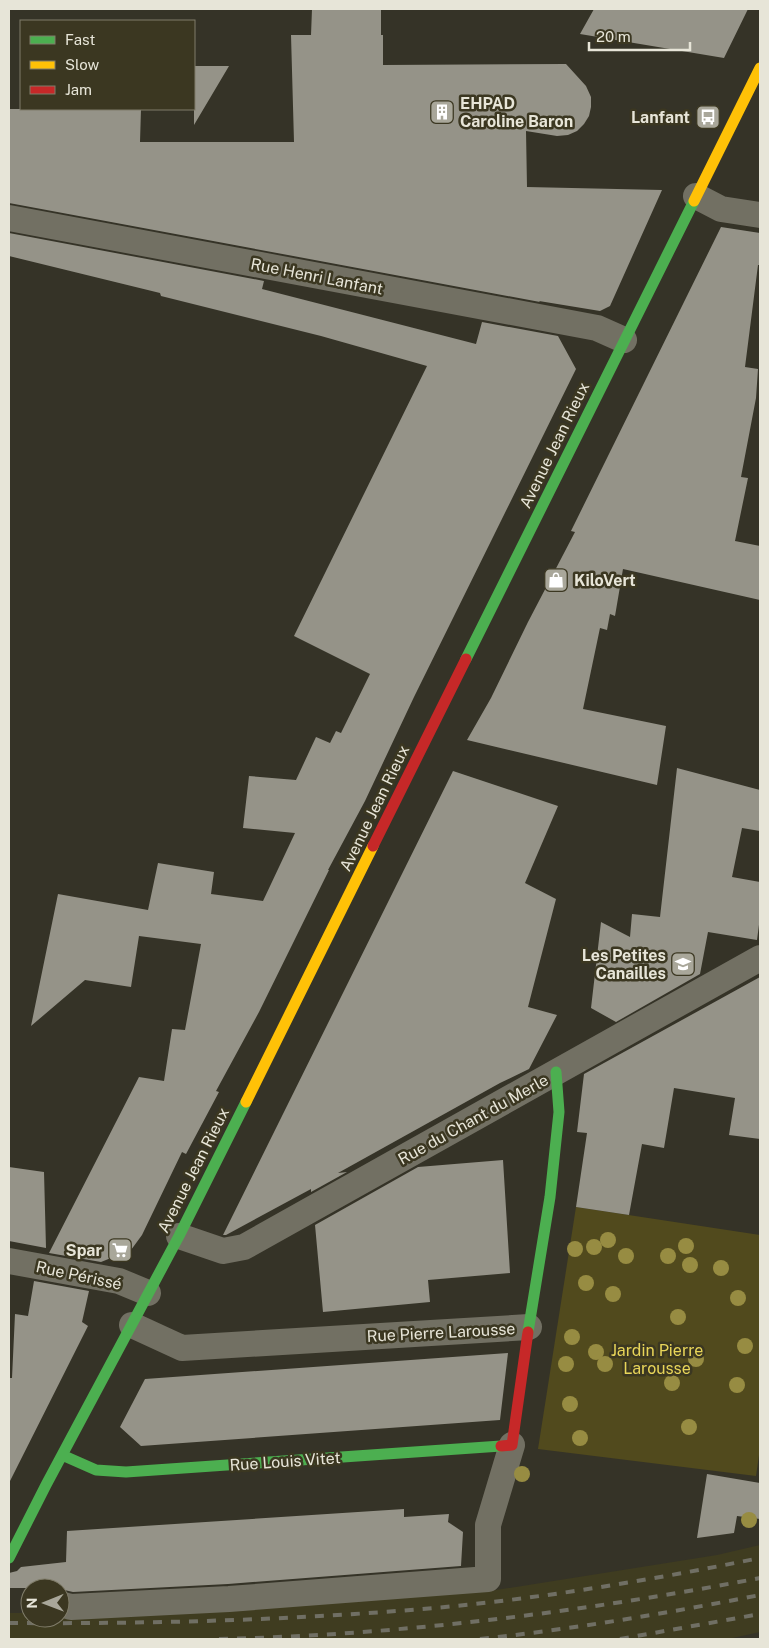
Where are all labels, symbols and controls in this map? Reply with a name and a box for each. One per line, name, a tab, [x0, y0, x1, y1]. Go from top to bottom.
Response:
legend	[20, 20, 195, 110]
scale bar	[589, 20, 690, 52]
text: 20 m	[596, 28, 631, 45]
text: Fast	[65, 31, 95, 48]
text: Slow	[65, 56, 100, 73]
text: Jam	[65, 81, 92, 98]
place label: EHPAD Caroline Baron	[460, 94, 573, 131]
building icon: EHPAD Caroline Baron	[429, 99, 455, 125]
bus stop icon: Lanfant	[695, 104, 721, 130]
place label: Lanfant	[631, 108, 690, 127]
street label: Rue Henri Lanfant	[249, 254, 385, 299]
street label: Avenue Jean Rieux	[516, 379, 593, 511]
shop icon: KiloVert	[543, 567, 569, 593]
place label: KiloVert	[574, 571, 636, 590]
street label: Avenue Jean Rieux	[336, 742, 413, 874]
place label: Les Petites Canailles	[582, 946, 666, 983]
school or university icon: Les Petites Canailles	[670, 951, 696, 977]
street label: Rue du Chant du Merle	[395, 1070, 552, 1169]
street label: Avenue Jean Rieux	[154, 1104, 233, 1236]
supermarket icon: Spar	[107, 1237, 133, 1263]
place label: Spar	[66, 1241, 102, 1260]
street label: Rue Périssé	[34, 1257, 124, 1294]
street label: Rue Pierre Larousse	[366, 1319, 516, 1346]
park label: Jardin Pierre Larousse	[611, 1341, 703, 1378]
street label: Rue Louis Vitet	[229, 1448, 341, 1475]
north arrow	[20, 1578, 70, 1628]
text: N	[24, 1598, 40, 1609]

